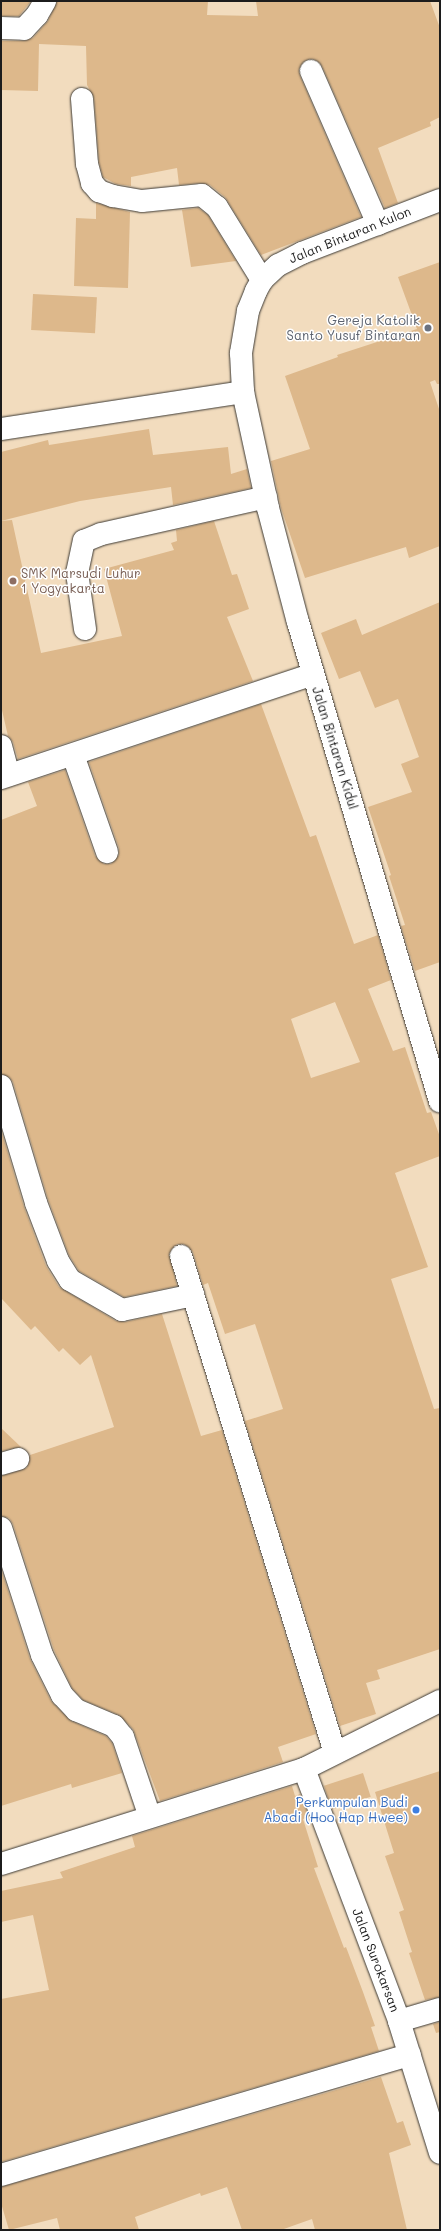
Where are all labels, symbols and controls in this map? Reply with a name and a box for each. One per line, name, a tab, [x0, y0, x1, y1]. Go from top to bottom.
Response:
street label: Jalan Bintaran Kulon	[287, 203, 413, 267]
place label: Gereja Katolik Santo Yusuf Bintaran	[287, 313, 420, 344]
marker: Gereja Katolik Santo Yusuf Bintaran	[423, 323, 433, 333]
place label: SMK Marsudi Luhur 1 Yogyakarta	[21, 566, 140, 597]
marker: SMK Marsudi Luhur 1 Yogyakarta	[8, 576, 18, 586]
street label: Jalan Bintaran Kidul	[309, 685, 361, 811]
place label: Perkumpulan Budi Abadi (Hoo Hap Hwee)	[264, 1795, 408, 1826]
marker: Perkumpulan Budi Abadi (Hoo Hap Hwee)	[411, 1805, 421, 1815]
street label: Jalan Surokarsan	[349, 1906, 403, 2014]

